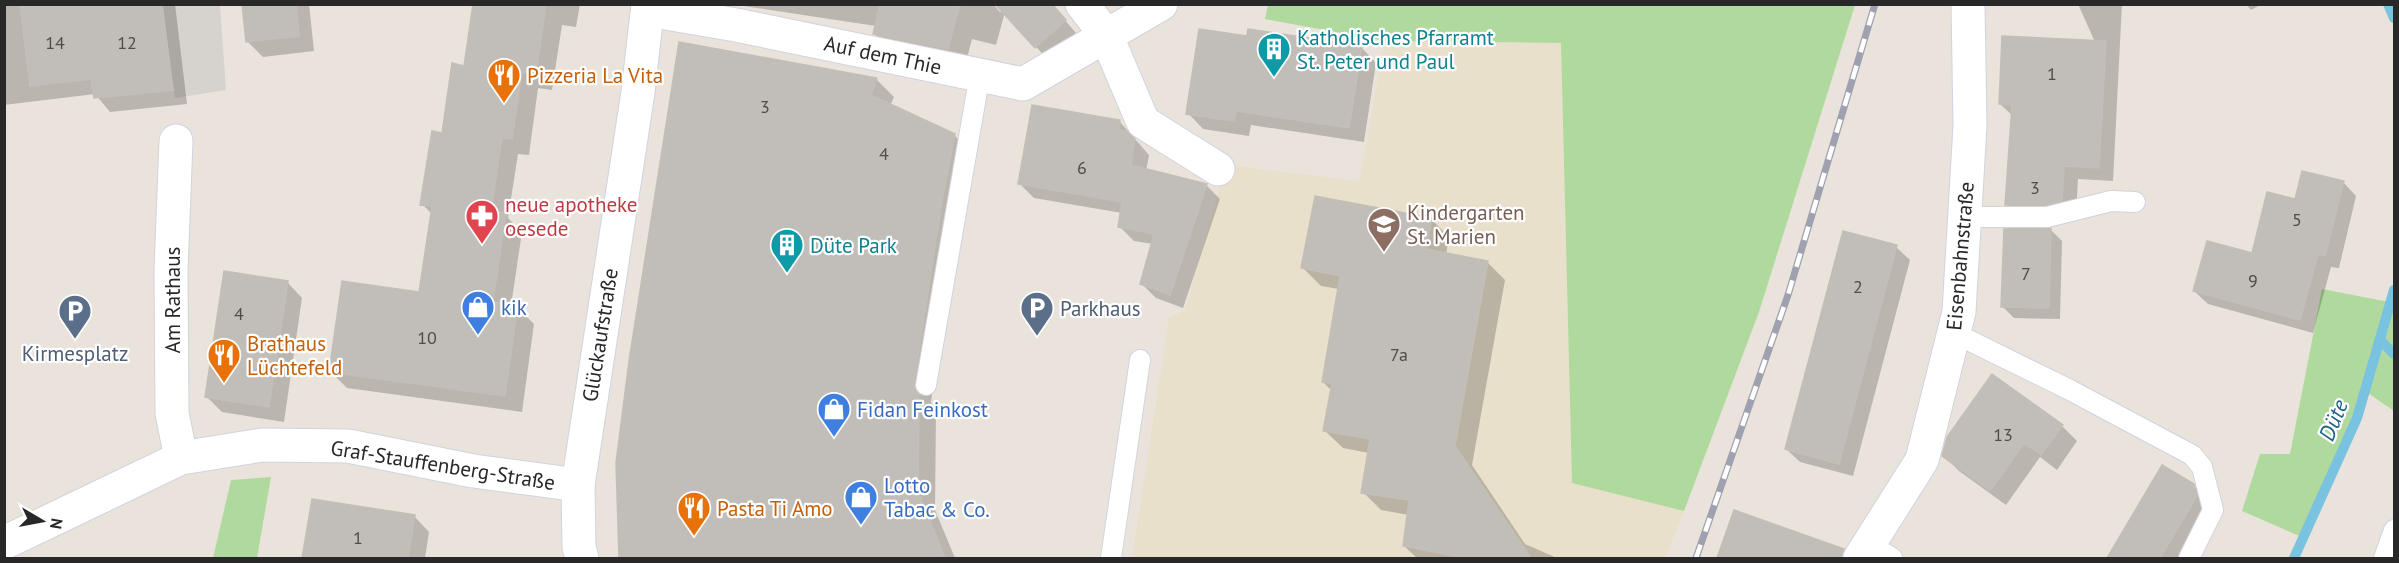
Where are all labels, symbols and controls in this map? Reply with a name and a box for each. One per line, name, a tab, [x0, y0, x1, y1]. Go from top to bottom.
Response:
place label: Katholisches Pfarramt St. Peter und Paul	[1297, 24, 1494, 75]
street label: Auf dem Thie	[822, 29, 944, 81]
house number: 14	[45, 31, 65, 54]
house number: 12	[117, 31, 137, 54]
building icon: Katholisches Pfarramt St. Peter und Paul	[1256, 31, 1292, 78]
restaurant icon: Pizzeria La Vita	[486, 57, 522, 104]
place label: Pizzeria La Vita	[527, 62, 663, 89]
house number: 1	[2047, 62, 2057, 85]
house number: 3	[760, 95, 770, 118]
house number: 4	[879, 142, 889, 165]
house number: 6	[1077, 156, 1087, 179]
house number: 3	[2030, 176, 2040, 199]
street label: Eisenbahnstraße	[1940, 180, 1980, 332]
place label: neue apotheke oesede	[505, 191, 638, 242]
pharmacy icon: neue apotheke oesede	[464, 198, 500, 245]
place label: Kindergarten St. Marien	[1407, 199, 1525, 250]
school or university icon: Kindergarten St. Marien	[1366, 206, 1402, 253]
house number: 5	[2292, 208, 2302, 231]
building icon: Düte Park	[769, 227, 805, 274]
place label: Düte Park	[810, 232, 897, 259]
street label: Am Rathaus	[159, 247, 186, 353]
house number: 7	[2021, 262, 2031, 285]
street label: Glückaufstraße	[576, 266, 624, 404]
house number: 9	[2248, 269, 2258, 292]
house number: 2	[1853, 275, 1863, 298]
shop icon: kik	[460, 289, 496, 336]
parking icon: Parkhaus	[1019, 290, 1055, 337]
parking icon: Kirmesplatz	[57, 293, 93, 340]
place label: kik	[501, 294, 527, 321]
place label: Parkhaus	[1060, 295, 1141, 322]
house number: 4	[234, 302, 244, 325]
house number: 10	[417, 326, 437, 349]
place label: Brathaus Lüchtefeld	[247, 330, 342, 381]
restaurant icon: Brathaus Lüchtefeld	[206, 337, 242, 384]
place label: Kirmesplatz	[22, 340, 128, 367]
house number: 7a	[1390, 343, 1408, 366]
shop icon: Fidan Feinkost	[816, 391, 852, 438]
water label: Düte	[2312, 395, 2354, 445]
place label: Fidan Feinkost	[857, 396, 988, 423]
house number: 13	[1993, 423, 2013, 446]
street label: Graf-Stauffenberg-Straße	[329, 434, 557, 496]
place label: Lotto Tabac & Co.	[884, 472, 990, 523]
shop icon: Lotto Tabac & Co.	[843, 479, 879, 526]
restaurant icon: Pasta Ti Amo	[676, 490, 712, 537]
north arrow	[12, 491, 72, 551]
place label: Pasta Ti Amo	[717, 495, 833, 522]
text: N	[46, 517, 68, 531]
house number: 1	[353, 526, 363, 549]

